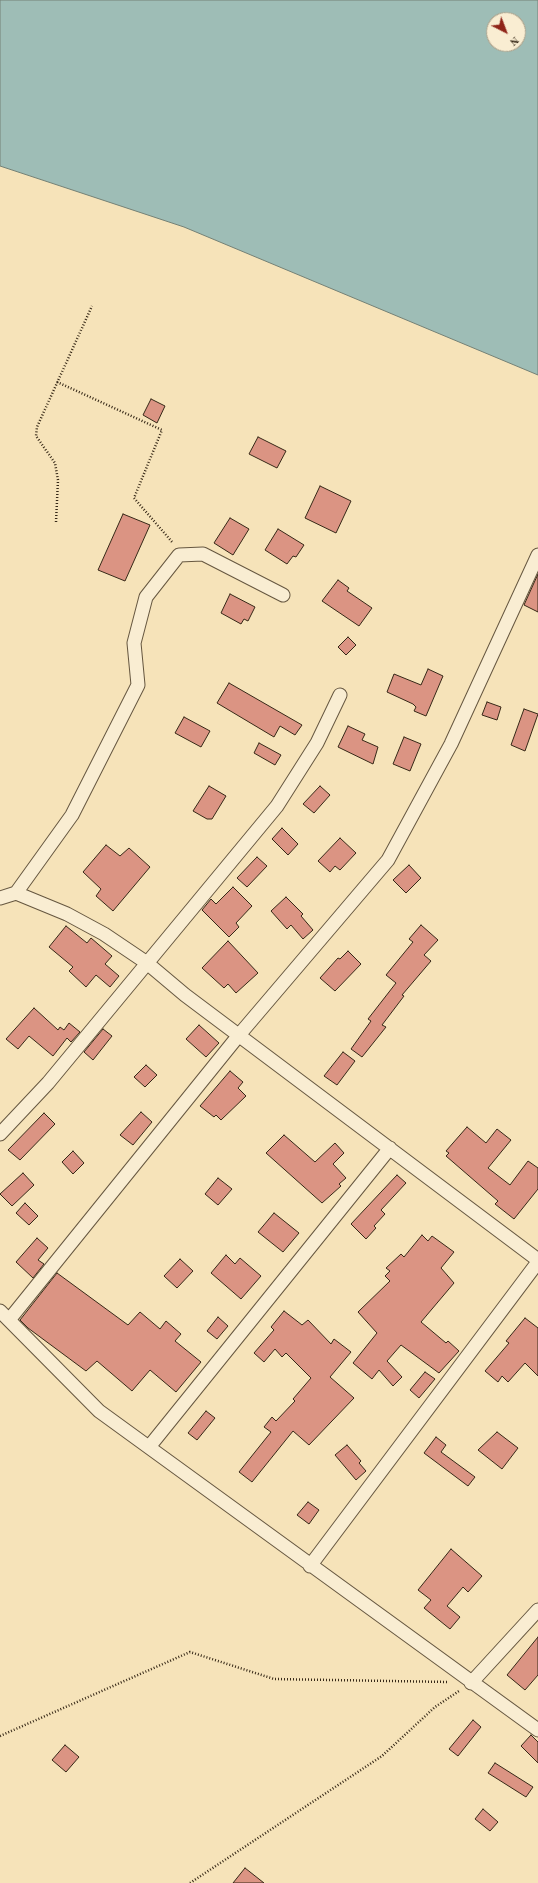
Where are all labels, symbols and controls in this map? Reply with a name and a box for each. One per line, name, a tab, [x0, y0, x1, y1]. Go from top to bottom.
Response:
north arrow	[486, 12, 526, 52]
text: N	[507, 34, 520, 47]

